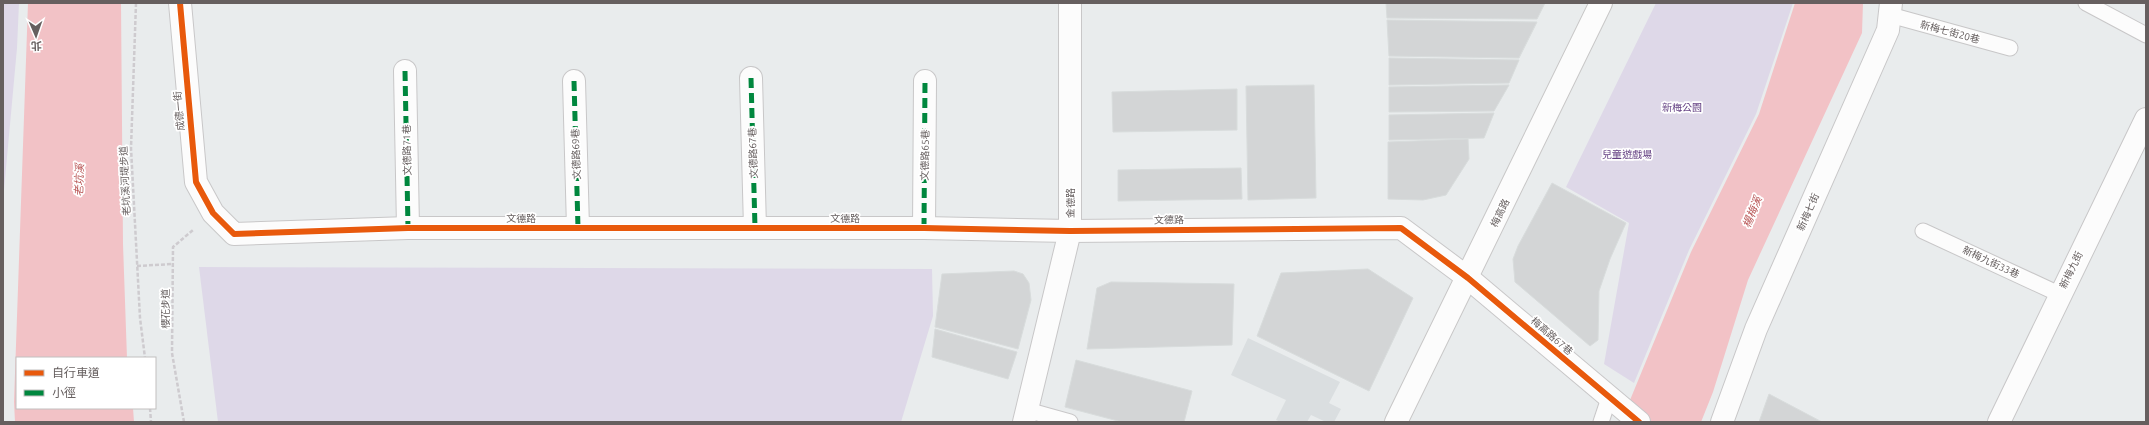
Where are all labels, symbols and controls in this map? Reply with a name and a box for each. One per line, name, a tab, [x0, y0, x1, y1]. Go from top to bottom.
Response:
north arrow	[16, 16, 56, 56]
street label: 新梅七街20巷	[1919, 19, 1981, 45]
text: 北	[31, 40, 42, 52]
street label: 成德一街	[172, 91, 186, 131]
park label: 新梅公園	[1662, 102, 1702, 113]
street label: 文德路71巷	[401, 124, 413, 176]
street label: 文德路67巷	[747, 127, 759, 179]
street label: 文德路69巷	[570, 128, 582, 180]
street label: 文德路65巷	[919, 129, 931, 181]
street label: 老坑溪河堤步道	[118, 146, 132, 216]
park label: 兒童遊戲場	[1602, 149, 1652, 160]
water label: 老坑溪	[72, 161, 86, 197]
street label: 金德路	[1065, 188, 1076, 218]
street label: 新梅七街	[1795, 191, 1821, 233]
water label: 楊梅溪	[1740, 193, 1764, 230]
street label: 梅高路	[1488, 197, 1512, 229]
street label: 文德路	[506, 213, 536, 224]
street label: 文德路	[830, 213, 860, 224]
street label: 文德路	[1154, 214, 1184, 226]
street label: 新梅九街33巷	[1961, 244, 2021, 280]
street label: 新梅九街	[2057, 250, 2085, 290]
street label: 櫻花步道	[160, 289, 171, 329]
street label: 梅高路67巷	[1529, 315, 1575, 357]
legend	[16, 357, 156, 409]
text: 自行車道	[52, 366, 100, 379]
text: 小徑	[52, 386, 76, 399]

